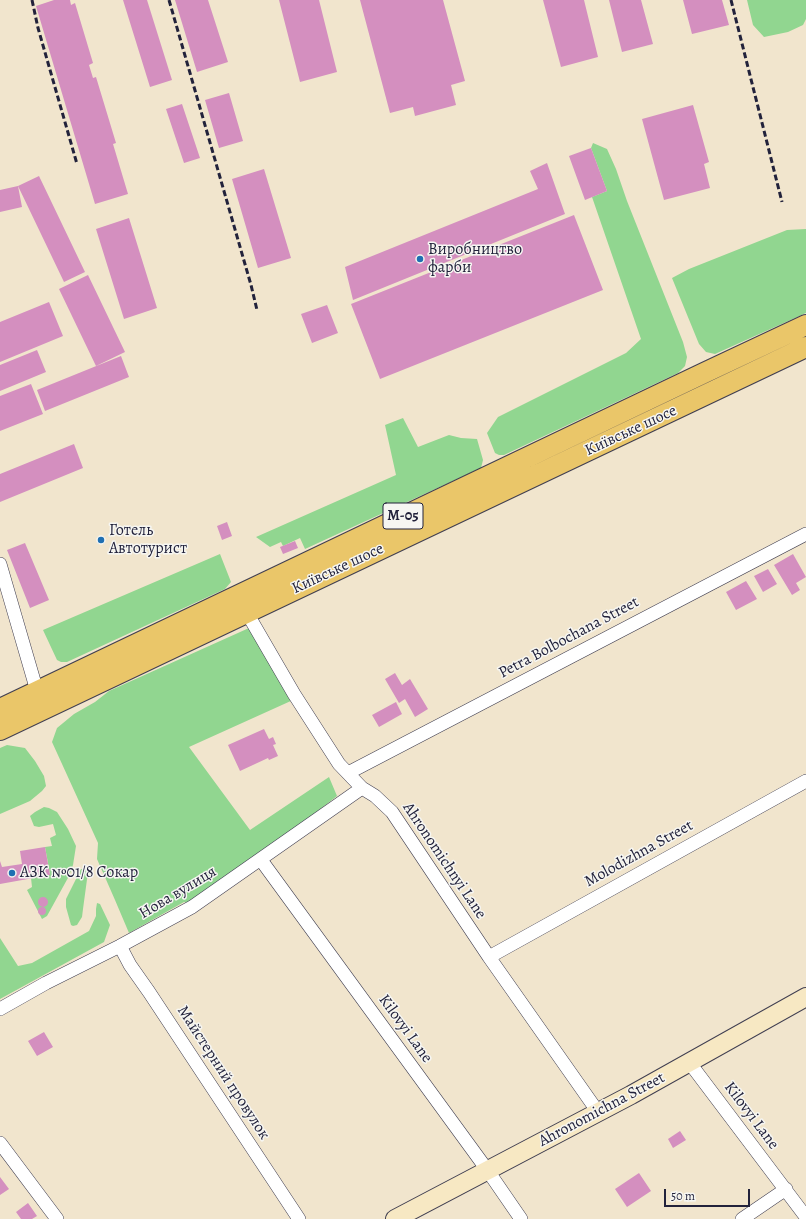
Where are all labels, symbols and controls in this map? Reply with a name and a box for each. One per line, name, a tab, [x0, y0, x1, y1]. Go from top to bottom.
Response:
place label: Виробництво фарби	[428, 240, 522, 278]
marker: Виробництво фарби	[415, 254, 425, 264]
street label: Київське шосе	[582, 401, 680, 461]
road number: М-05	[383, 503, 423, 529]
place label: Готель Автотурист	[109, 521, 187, 559]
marker: Готель Автотурист	[96, 535, 106, 545]
street label: Київське шосе	[289, 539, 387, 599]
street label: Petra Bolbochana Street	[496, 593, 642, 683]
street label: Ahronomichnyi Lane	[398, 799, 490, 923]
street label: Molodizhna Street	[582, 816, 696, 892]
street label: Нова вулиця	[136, 862, 220, 924]
place label: АЗК №01/8 Сокар	[20, 863, 138, 883]
marker: АЗК №01/8 Сокар	[7, 868, 17, 878]
street label: Kilovyi Lane	[374, 991, 436, 1067]
street label: Майстерний провулок	[172, 1002, 274, 1144]
street label: Ahronomichna Street	[536, 1069, 668, 1151]
street label: Kilovyi Lane	[719, 1078, 783, 1154]
scale bar	[666, 1181, 752, 1207]
text: 50 m	[671, 1188, 695, 1204]

